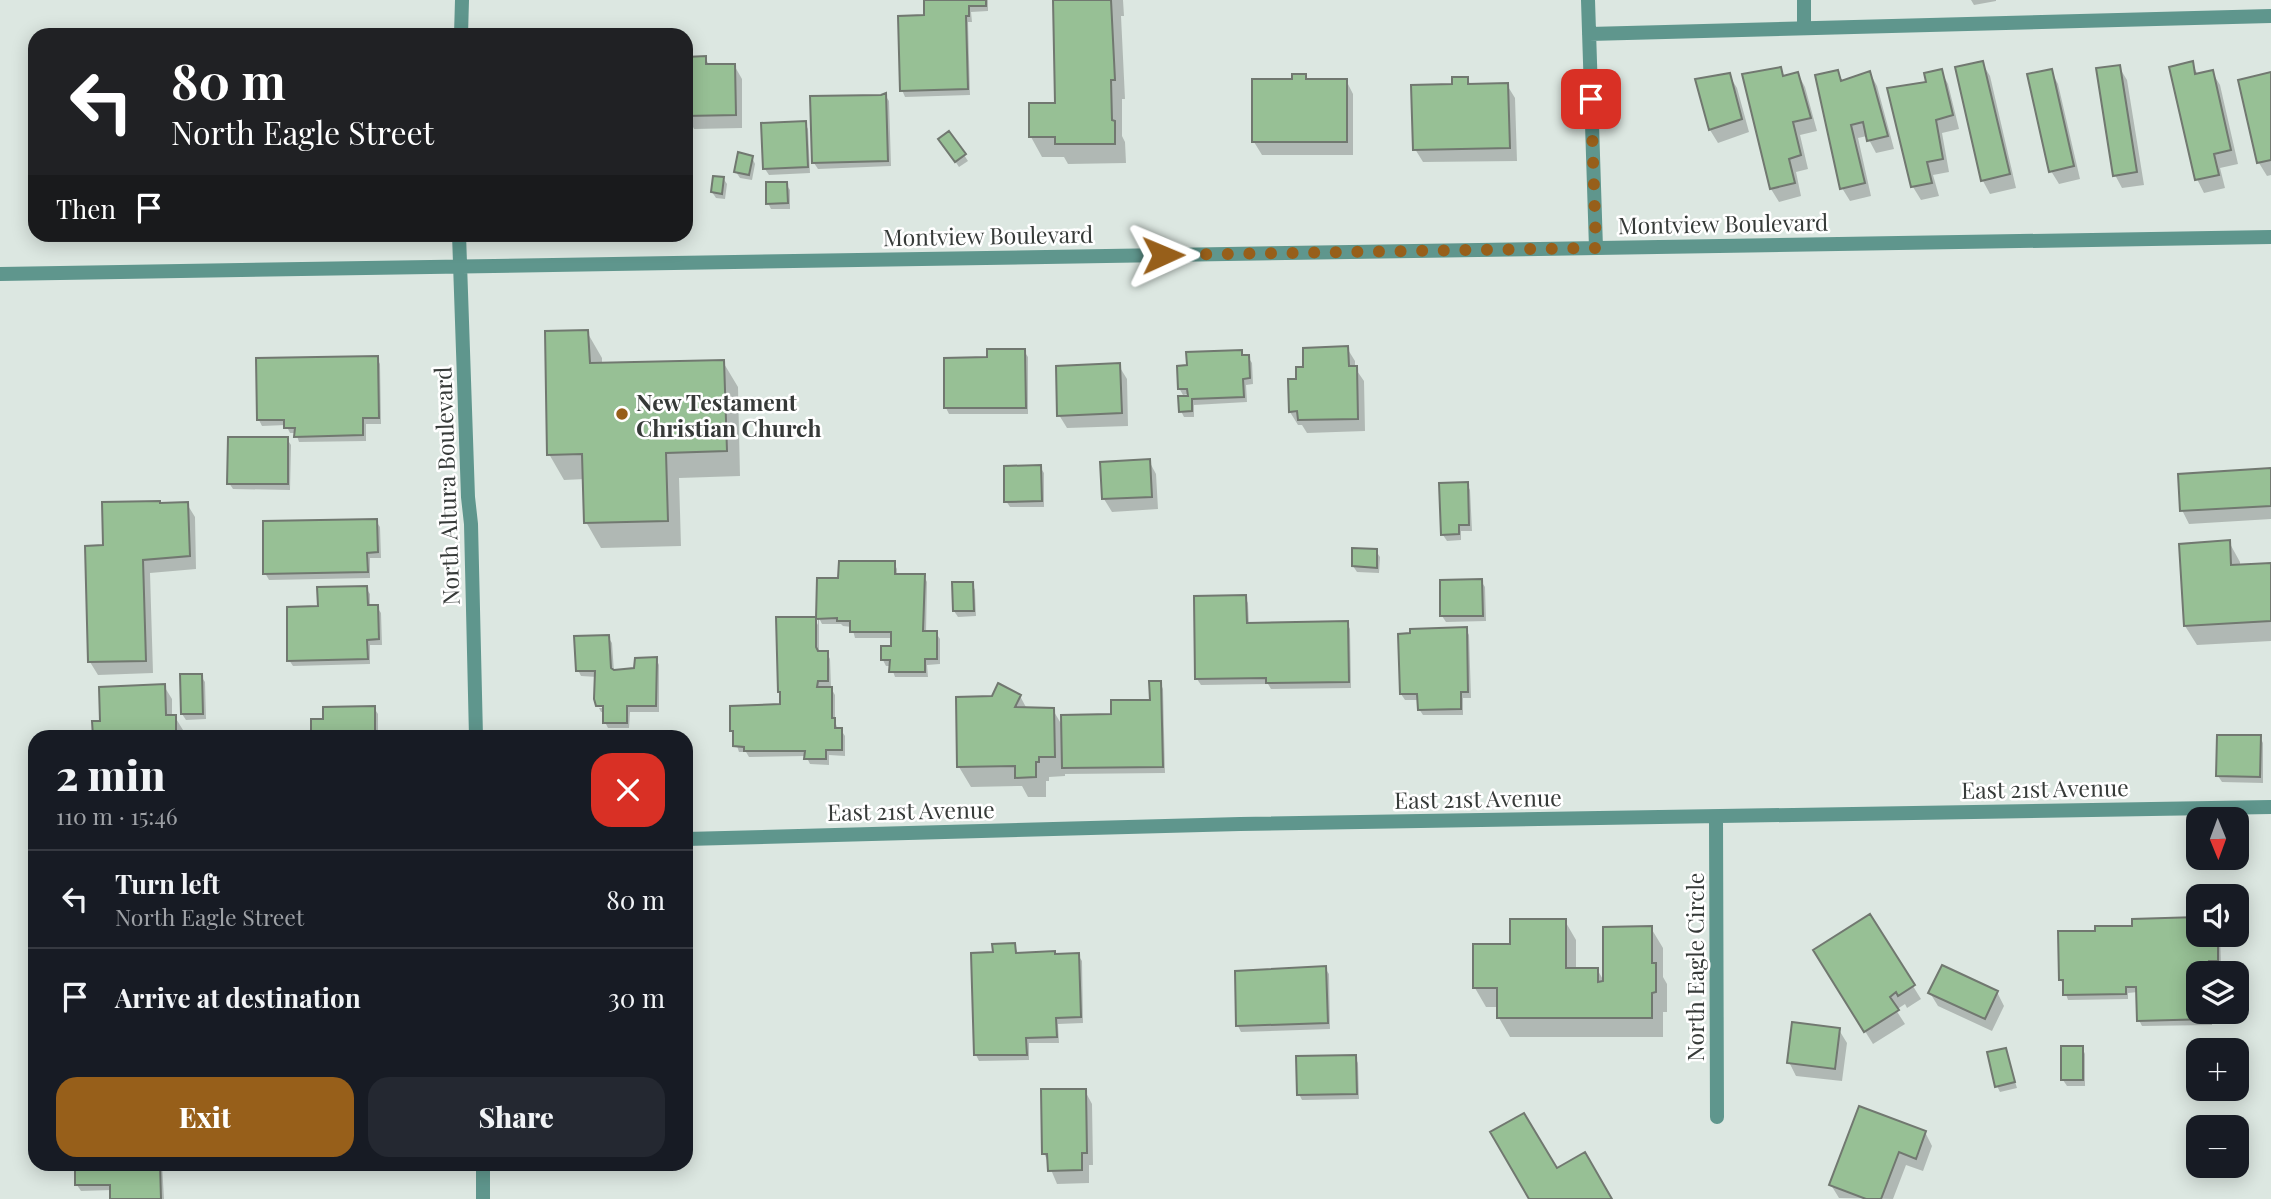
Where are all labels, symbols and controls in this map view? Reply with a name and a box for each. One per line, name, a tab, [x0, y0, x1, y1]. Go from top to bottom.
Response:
text: 80 m	[171, 47, 286, 112]
icon: left	[56, 56, 147, 147]
pin	[1561, 69, 1621, 129]
icon: arrive	[1572, 80, 1610, 118]
text: North Eagle Street	[171, 110, 434, 153]
icon: arrive	[130, 189, 168, 227]
text: Then	[56, 191, 116, 226]
street label: Montview Boulevard	[1618, 206, 1828, 240]
street label: Montview Boulevard	[883, 218, 1093, 252]
position arrow	[1126, 218, 1200, 292]
street label: North Altura Boulevard	[426, 366, 466, 606]
place label: New Testament Christian Church	[636, 386, 822, 443]
marker: New Testament Christian Church	[614, 406, 630, 422]
text: 2 min	[56, 746, 165, 802]
button: close	[591, 753, 665, 827]
street label: East 21st Avenue	[1961, 771, 2129, 805]
street label: East 21st Avenue	[1394, 781, 1562, 815]
street label: East 21st Avenue	[827, 793, 995, 827]
text: 110 m · 15:46	[56, 800, 178, 831]
north arrow	[2186, 807, 2249, 870]
map controls	[2186, 807, 2249, 1178]
text: Turn left	[115, 866, 220, 901]
street label: North Eagle Circle	[1679, 873, 1710, 1061]
icon: left	[56, 880, 94, 918]
text: 80 m	[606, 882, 665, 917]
button: sound	[2186, 884, 2249, 947]
text: North Eagle Street	[115, 901, 304, 932]
button: layers	[2186, 961, 2249, 1024]
icon: arrive	[56, 978, 94, 1016]
text: Arrive at destination	[115, 980, 361, 1015]
text: 30 m	[608, 980, 665, 1015]
button: +	[2186, 1038, 2249, 1101]
button: Exit	[56, 1077, 354, 1157]
button: Share	[368, 1077, 665, 1157]
button: −	[2186, 1115, 2249, 1178]

